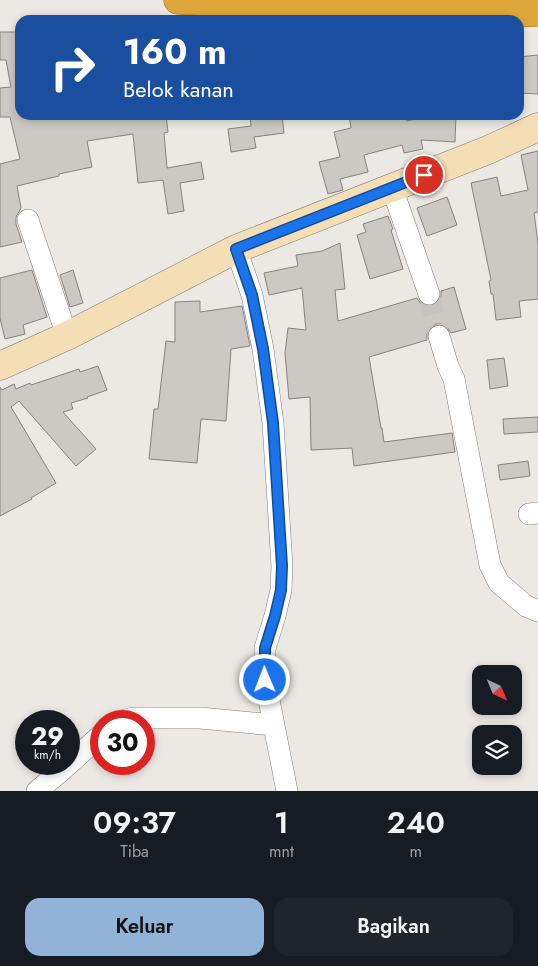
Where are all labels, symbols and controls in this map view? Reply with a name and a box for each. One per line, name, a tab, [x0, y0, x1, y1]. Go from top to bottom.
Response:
text: 160 m	[123, 27, 227, 77]
icon: right	[40, 35, 105, 100]
text: Belok kanan	[123, 73, 234, 105]
pin	[403, 154, 445, 196]
icon: arrive	[410, 161, 438, 189]
position arrow	[238, 653, 290, 705]
north arrow	[472, 665, 522, 715]
map controls	[472, 665, 522, 775]
speed limit sign: 30	[90, 710, 155, 775]
text: 29	[31, 718, 64, 754]
button: layers	[472, 725, 522, 775]
text: km/h	[34, 746, 61, 764]
text: 09:37	[93, 801, 176, 844]
text: 1	[274, 801, 289, 844]
text: 240	[387, 801, 445, 844]
text: Tiba	[120, 840, 149, 863]
text: mnt	[269, 840, 294, 863]
text: m	[410, 840, 422, 863]
button: Keluar	[25, 898, 264, 956]
button: Bagikan	[274, 898, 513, 956]

